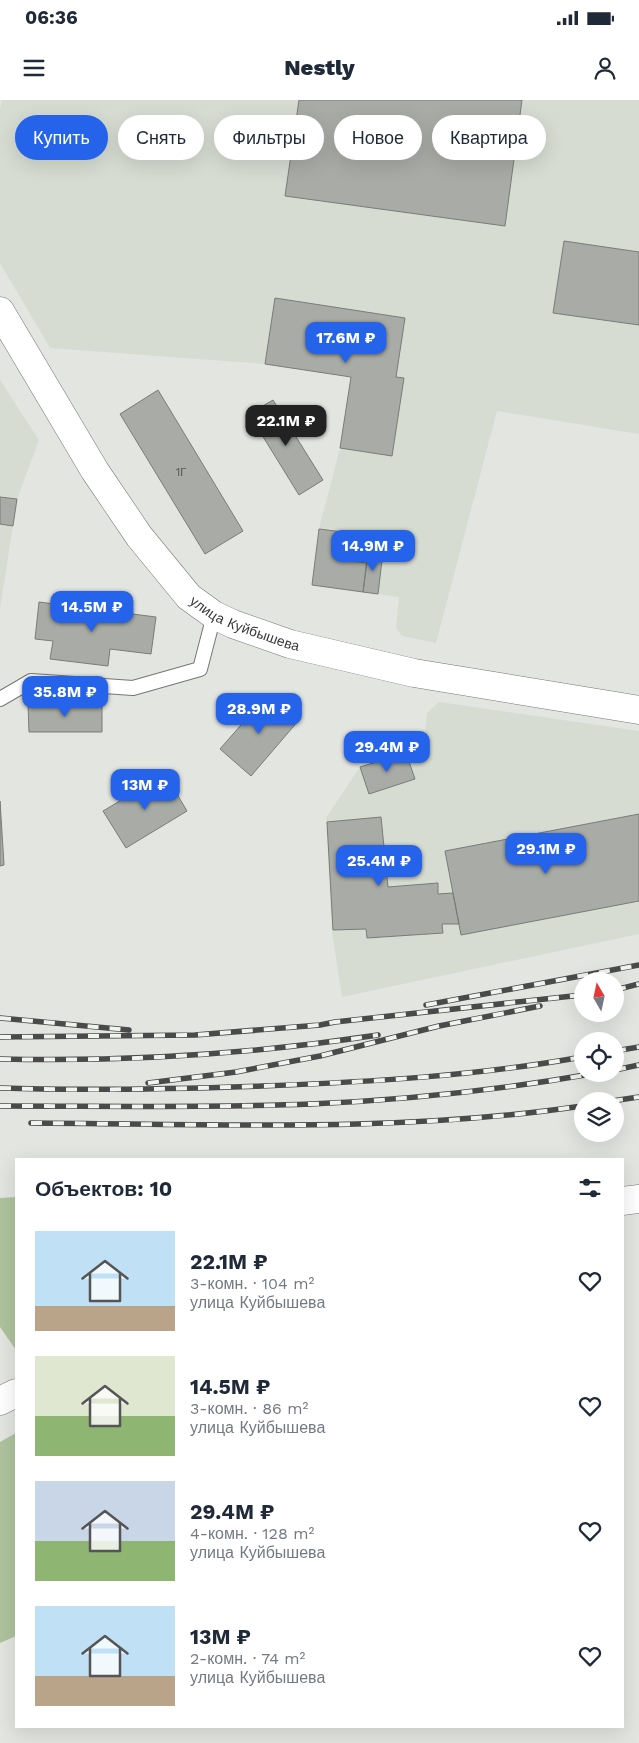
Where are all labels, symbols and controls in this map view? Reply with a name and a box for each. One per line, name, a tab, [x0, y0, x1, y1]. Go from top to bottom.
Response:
text: 06:36	[25, 6, 78, 29]
icon: menu	[20, 54, 48, 82]
icon: person	[591, 54, 619, 82]
text: Nestly	[284, 55, 355, 80]
chip: Купить	[15, 115, 108, 160]
chip: Снять	[118, 115, 204, 160]
chip: Фильтры	[214, 115, 324, 160]
chip: Новое	[334, 115, 422, 160]
chip: Квартира	[432, 115, 546, 160]
pin: 17.6M ₽	[300, 322, 392, 364]
text: 17.6M ₽	[316, 328, 376, 347]
pin: 22.1M ₽	[240, 404, 332, 447]
text: 22.1M ₽	[256, 411, 316, 430]
house number: 1Г	[176, 466, 186, 479]
pin: 14.9M ₽	[327, 530, 419, 572]
text: 14.9M ₽	[342, 536, 404, 555]
pin: 14.5M ₽	[46, 590, 138, 633]
street label: улица Куйбышева	[187, 592, 301, 654]
text: 14.5M ₽	[61, 597, 123, 616]
pin: 35.8M ₽	[19, 676, 111, 718]
text: 35.8M ₽	[33, 682, 97, 701]
pin: 28.9M ₽	[213, 692, 305, 735]
text: 28.9M ₽	[227, 699, 291, 718]
pin: 29.4M ₽	[341, 730, 433, 773]
text: 29.4M ₽	[355, 737, 419, 756]
pin: 13M ₽	[110, 768, 180, 811]
text: 13M ₽	[122, 775, 168, 794]
pin: 29.1M ₽	[500, 832, 592, 875]
text: 29.1M ₽	[516, 839, 576, 858]
pin: 25.4M ₽	[333, 844, 425, 887]
text: 25.4M ₽	[347, 851, 411, 870]
north arrow	[574, 972, 624, 1022]
map controls	[574, 972, 624, 1142]
button: locate	[574, 1032, 624, 1082]
button: layers	[574, 1092, 624, 1142]
icon: filters	[576, 1174, 604, 1202]
text: Объектов: 10	[35, 1176, 172, 1201]
text: 22.1M ₽	[190, 1249, 268, 1274]
icon: home	[75, 1251, 135, 1311]
icon: heart	[576, 1267, 604, 1295]
text: 3-комн. · 104 m²	[190, 1274, 314, 1293]
text: улица Куйбышева	[190, 1293, 325, 1312]
text: 14.5M ₽	[190, 1374, 270, 1399]
icon: home	[75, 1376, 135, 1436]
icon: heart	[576, 1392, 604, 1420]
text: 3-комн. · 86 m²	[190, 1399, 308, 1418]
text: улица Куйбышева	[190, 1418, 325, 1437]
text: 29.4M ₽	[190, 1499, 274, 1524]
icon: home	[75, 1501, 135, 1561]
icon: heart	[576, 1517, 604, 1545]
text: 4-комн. · 128 m²	[190, 1524, 314, 1543]
text: улица Куйбышева	[190, 1543, 325, 1562]
text: 13M ₽	[190, 1624, 251, 1649]
icon: home	[75, 1626, 135, 1686]
icon: heart	[576, 1642, 604, 1670]
text: 2-комн. · 74 m²	[190, 1649, 305, 1668]
text: улица Куйбышева	[190, 1668, 325, 1687]

